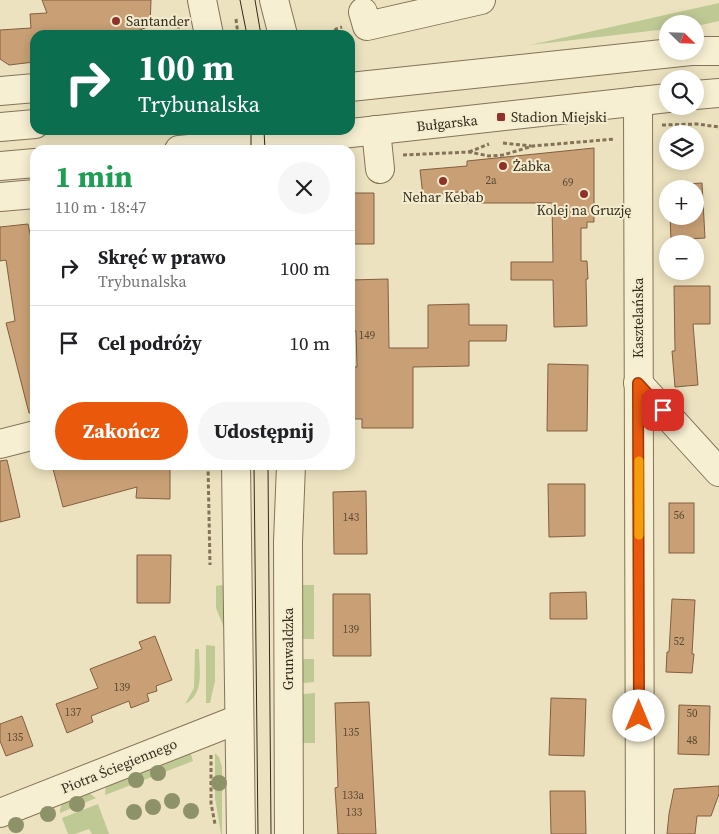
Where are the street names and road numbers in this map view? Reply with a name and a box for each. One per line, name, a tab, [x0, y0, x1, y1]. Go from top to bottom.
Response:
street label: Bułgarska	[415, 110, 479, 136]
street label: Kasztelańska	[628, 277, 648, 358]
street label: Grunwaldzka	[278, 607, 298, 690]
street label: Piotra Ściegiennego	[58, 733, 180, 798]

